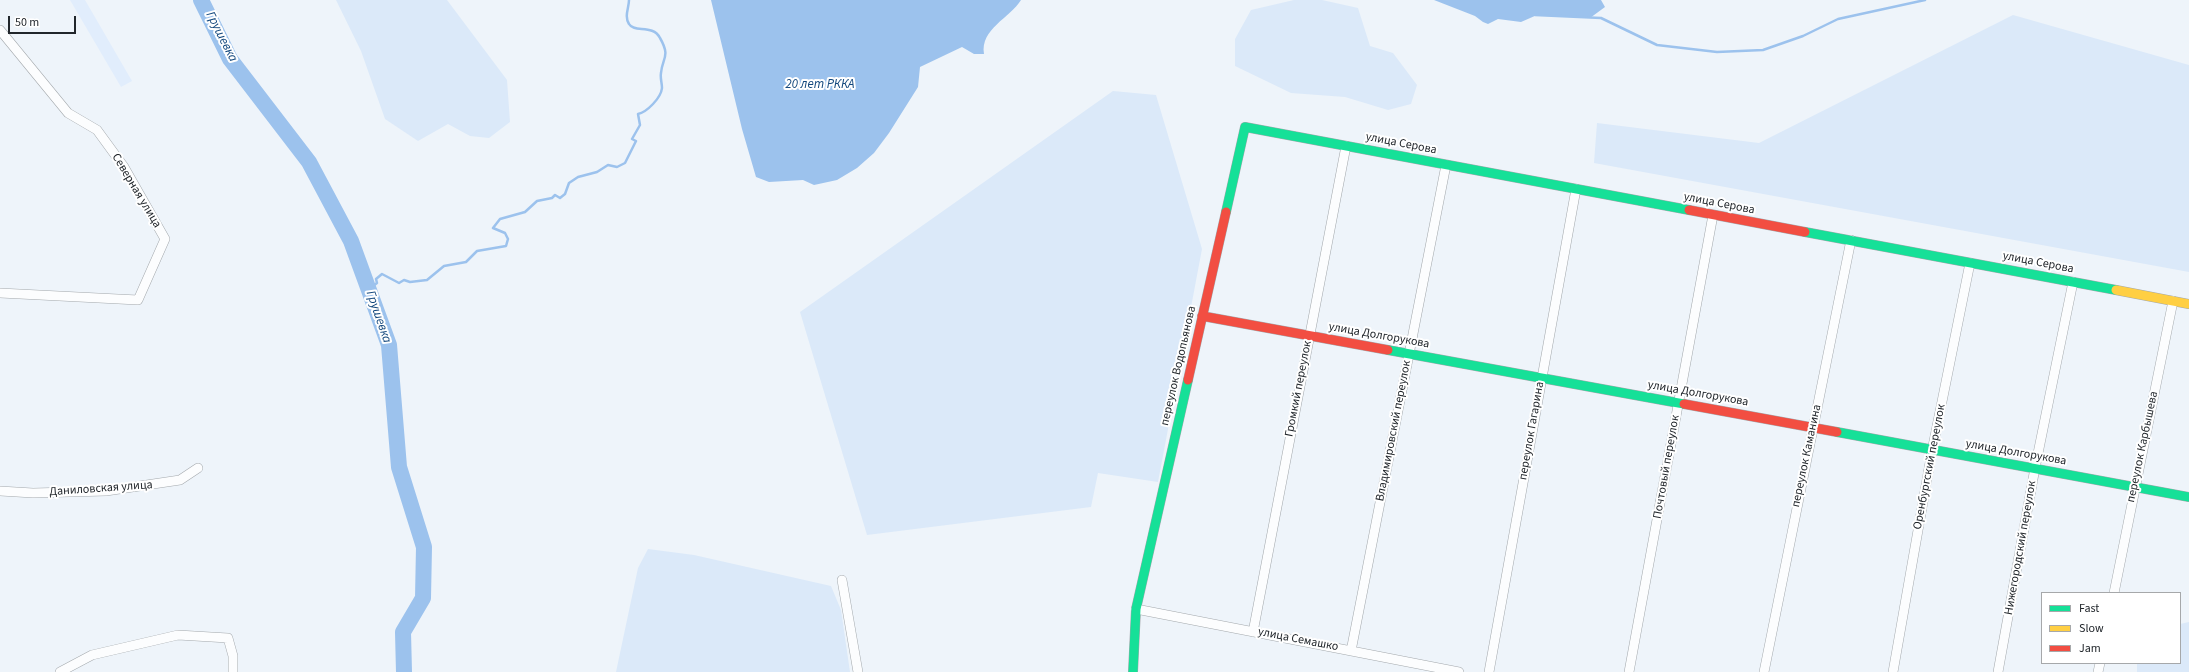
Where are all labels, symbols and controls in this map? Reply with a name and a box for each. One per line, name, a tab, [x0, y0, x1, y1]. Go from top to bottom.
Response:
scale bar	[10, 8, 78, 34]
water label: Грушевка	[202, 9, 240, 65]
text: 50 m	[15, 14, 39, 31]
water label: 20 лет РККА	[786, 77, 854, 93]
street label: улица Серова	[1364, 130, 1438, 158]
street label: Северная улица	[108, 151, 164, 231]
street label: улица Серова	[1682, 190, 1756, 218]
street label: улица Серова	[2001, 249, 2075, 277]
water label: Грушевка	[362, 289, 394, 345]
street label: переулок Водопьянова	[1158, 305, 1200, 427]
street label: улица Долгорукова	[1328, 320, 1430, 352]
street label: Громкий переулок	[1283, 340, 1315, 438]
street label: Владимировский переулок	[1373, 359, 1415, 503]
street label: улица Долгорукова	[1647, 378, 1749, 410]
street label: переулок Гагарина	[1516, 381, 1548, 481]
street label: переулок Карбышева	[2124, 390, 2162, 504]
street label: переулок Каманина	[1789, 403, 1825, 509]
street label: Оренбургский переулок	[1911, 403, 1949, 531]
street label: Почтовый переулок	[1651, 414, 1683, 520]
street label: улица Долгорукова	[1965, 437, 2067, 469]
street label: Даниловская улица	[49, 478, 153, 500]
street label: Нижегородский переулок	[2002, 480, 2040, 616]
legend	[2041, 592, 2181, 664]
text: Fast	[2079, 600, 2099, 617]
text: Slow	[2079, 620, 2104, 637]
street label: улица Семашко	[1257, 625, 1339, 655]
text: Jam	[2079, 640, 2101, 657]

